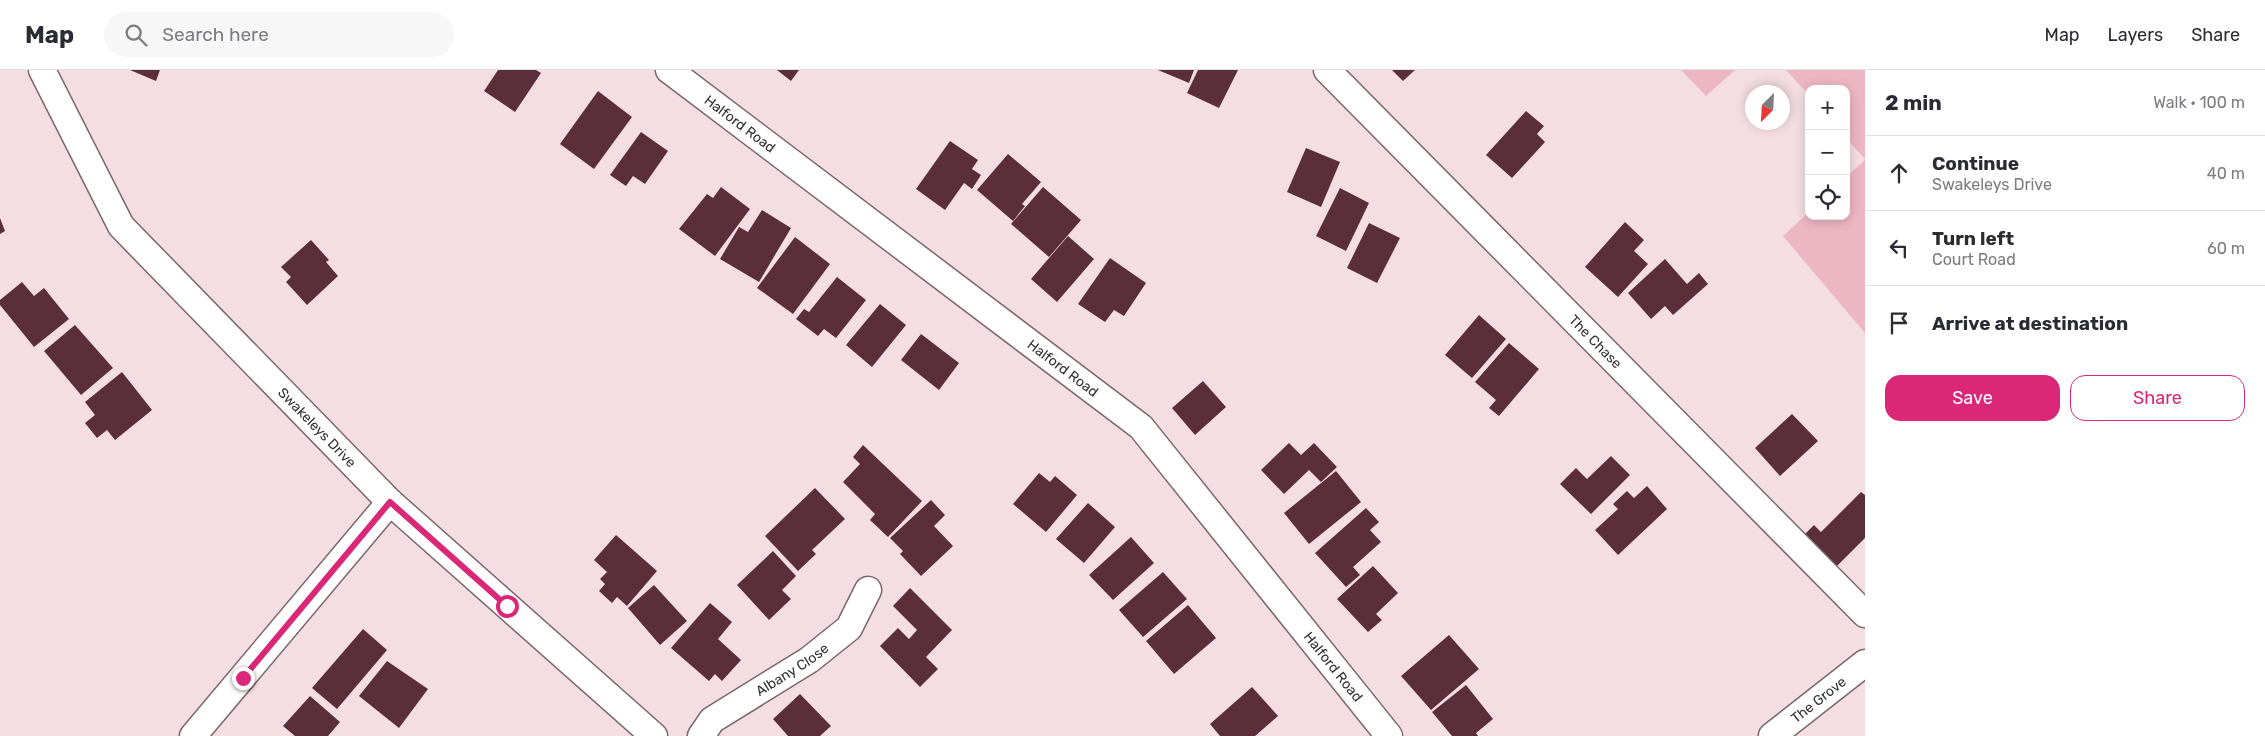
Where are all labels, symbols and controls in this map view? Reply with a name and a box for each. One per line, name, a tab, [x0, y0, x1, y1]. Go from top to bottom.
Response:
search box	[104, 12, 454, 57]
text: Map	[25, 21, 74, 49]
icon: search	[122, 21, 150, 49]
text: Search here	[162, 23, 269, 46]
text: Map	[2045, 24, 2080, 46]
text: Layers	[2108, 24, 2163, 46]
text: Share	[2191, 24, 2240, 46]
north arrow	[1745, 85, 1790, 130]
map controls	[1805, 85, 1850, 220]
button: +	[1805, 85, 1850, 130]
text: 2 min	[1885, 90, 1942, 115]
street label: Halford Road	[701, 92, 779, 156]
text: Walk · 100 m	[2153, 93, 2245, 112]
button: −	[1805, 130, 1850, 175]
text: Continue	[1932, 152, 2019, 175]
icon: ahead	[1885, 159, 1913, 187]
text: 40 m	[2207, 164, 2245, 183]
button: locate	[1805, 175, 1850, 220]
text: Swakeleys Drive	[1932, 175, 2052, 194]
text: Turn left	[1932, 227, 2014, 250]
icon: left	[1885, 234, 1913, 262]
text: 60 m	[2207, 239, 2245, 258]
text: Court Road	[1932, 250, 2016, 269]
icon: arrive	[1885, 309, 1913, 337]
street label: The Chase	[1565, 312, 1625, 372]
text: Arrive at destination	[1932, 312, 2128, 335]
street label: Halford Road	[1024, 336, 1102, 401]
button: Save	[1885, 375, 2060, 421]
button: Share	[2070, 375, 2245, 421]
street label: Swakeleys Drive	[274, 384, 360, 471]
route start	[496, 595, 519, 618]
street label: Halford Road	[1300, 629, 1366, 705]
street label: Albany Close	[753, 640, 832, 700]
route end	[232, 667, 255, 690]
street label: The Grove	[1788, 673, 1850, 727]

